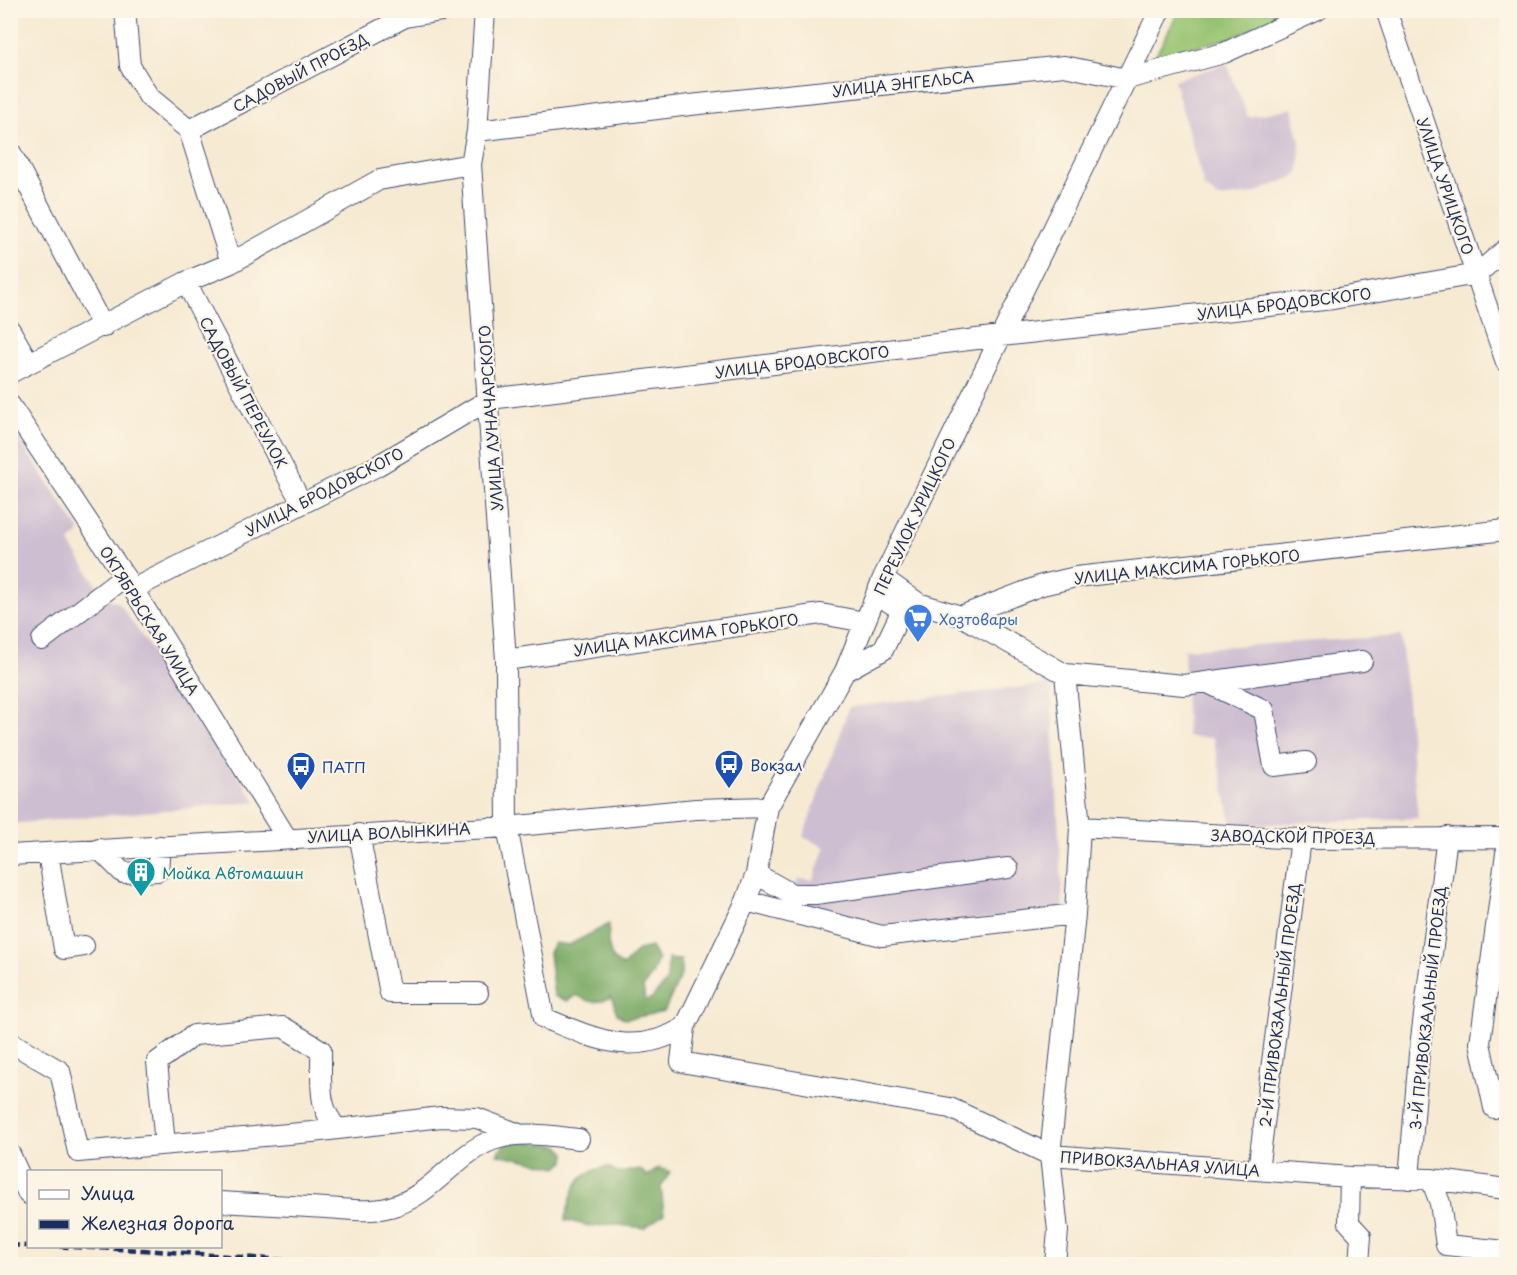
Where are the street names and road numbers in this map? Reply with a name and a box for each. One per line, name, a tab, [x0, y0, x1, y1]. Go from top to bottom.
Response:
street label: САДОВЫЙ ПРОЕЗД	[228, 26, 372, 117]
street label: УЛИЦА ЭНГЕЛЬСА	[831, 64, 975, 102]
street label: УЛИЦА УРИЦКОГО	[1412, 114, 1480, 258]
street label: УЛИЦА БРОДОВСКОГО	[1195, 281, 1373, 325]
street label: САДОВЫЙ ПЕРЕУЛОК	[194, 312, 294, 472]
street label: УЛИЦА ЛУНАЧАРСКОГО	[472, 324, 508, 512]
street label: УЛИЦА БРОДОВСКОГО	[713, 339, 891, 383]
street label: ПЕРЕУЛОК УРИЦКОГО	[867, 433, 961, 599]
street label: УЛИЦА БРОДОВСКОГО	[241, 441, 407, 541]
street label: ОКТЯБРЬСКАЯ УЛИЦА	[95, 541, 205, 699]
street label: УЛИЦА МАКСИМА ГОРЬКОГО	[1073, 543, 1301, 589]
street label: УЛИЦА МАКСИМА ГОРЬКОГО	[572, 607, 800, 661]
street label: УЛИЦА ВОЛЫНКИНА	[307, 816, 471, 848]
street label: ЗАВОДСКОЙ ПРОЕЗД	[1211, 823, 1376, 849]
street label: 2-Й ПРИВОКЗАЛЬНЫЙ ПРОЕЗД	[1253, 881, 1305, 1128]
street label: 3-Й ПРИВОКЗАЛЬНЫЙ ПРОЕЗД	[1403, 884, 1451, 1131]
street label: ПРИВОКЗАЛЬНАЯ УЛИЦА	[1059, 1145, 1261, 1181]

